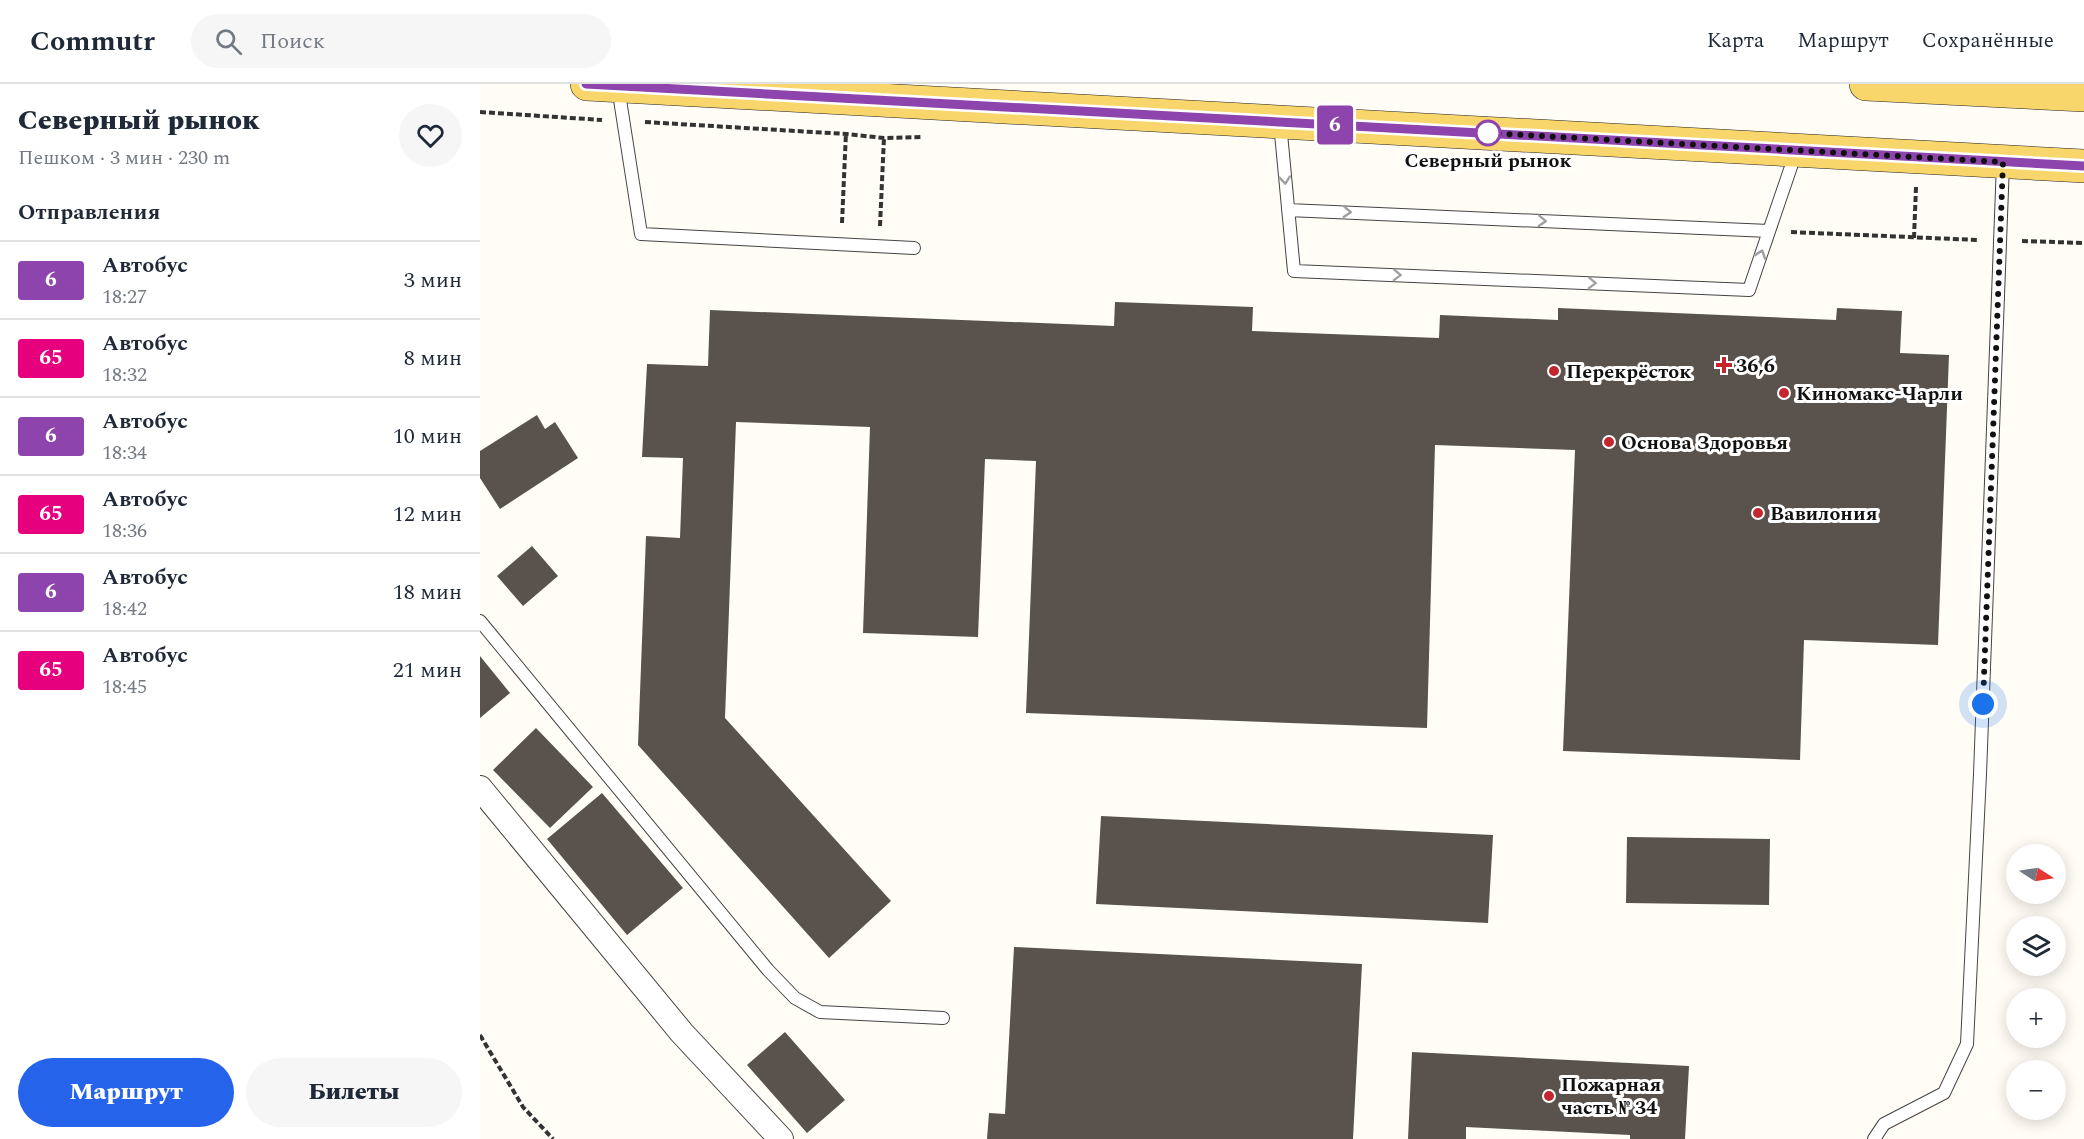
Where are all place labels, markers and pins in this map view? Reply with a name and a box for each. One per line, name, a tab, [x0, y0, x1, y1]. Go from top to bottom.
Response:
marker: Северный рынок	[1475, 120, 1501, 146]
place label: Северный рынок	[1404, 146, 1572, 176]
place label: 36,6	[1736, 351, 1775, 381]
place label: Перекрёсток	[1566, 357, 1691, 387]
marker: 36,6	[1717, 358, 1731, 372]
marker: Перекрёсток	[1547, 364, 1561, 378]
place label: Киномакс-Чарли	[1796, 379, 1963, 409]
marker: Киномакс-Чарли	[1777, 386, 1791, 400]
place label: Основа Здоровья	[1621, 428, 1788, 458]
marker: Основа Здоровья	[1602, 435, 1616, 449]
place label: Вавилония	[1770, 499, 1878, 529]
marker: Вавилония	[1751, 506, 1765, 520]
place label: Пожарная часть № 34	[1561, 1070, 1661, 1123]
marker: Пожарная часть № 34	[1542, 1089, 1556, 1103]

